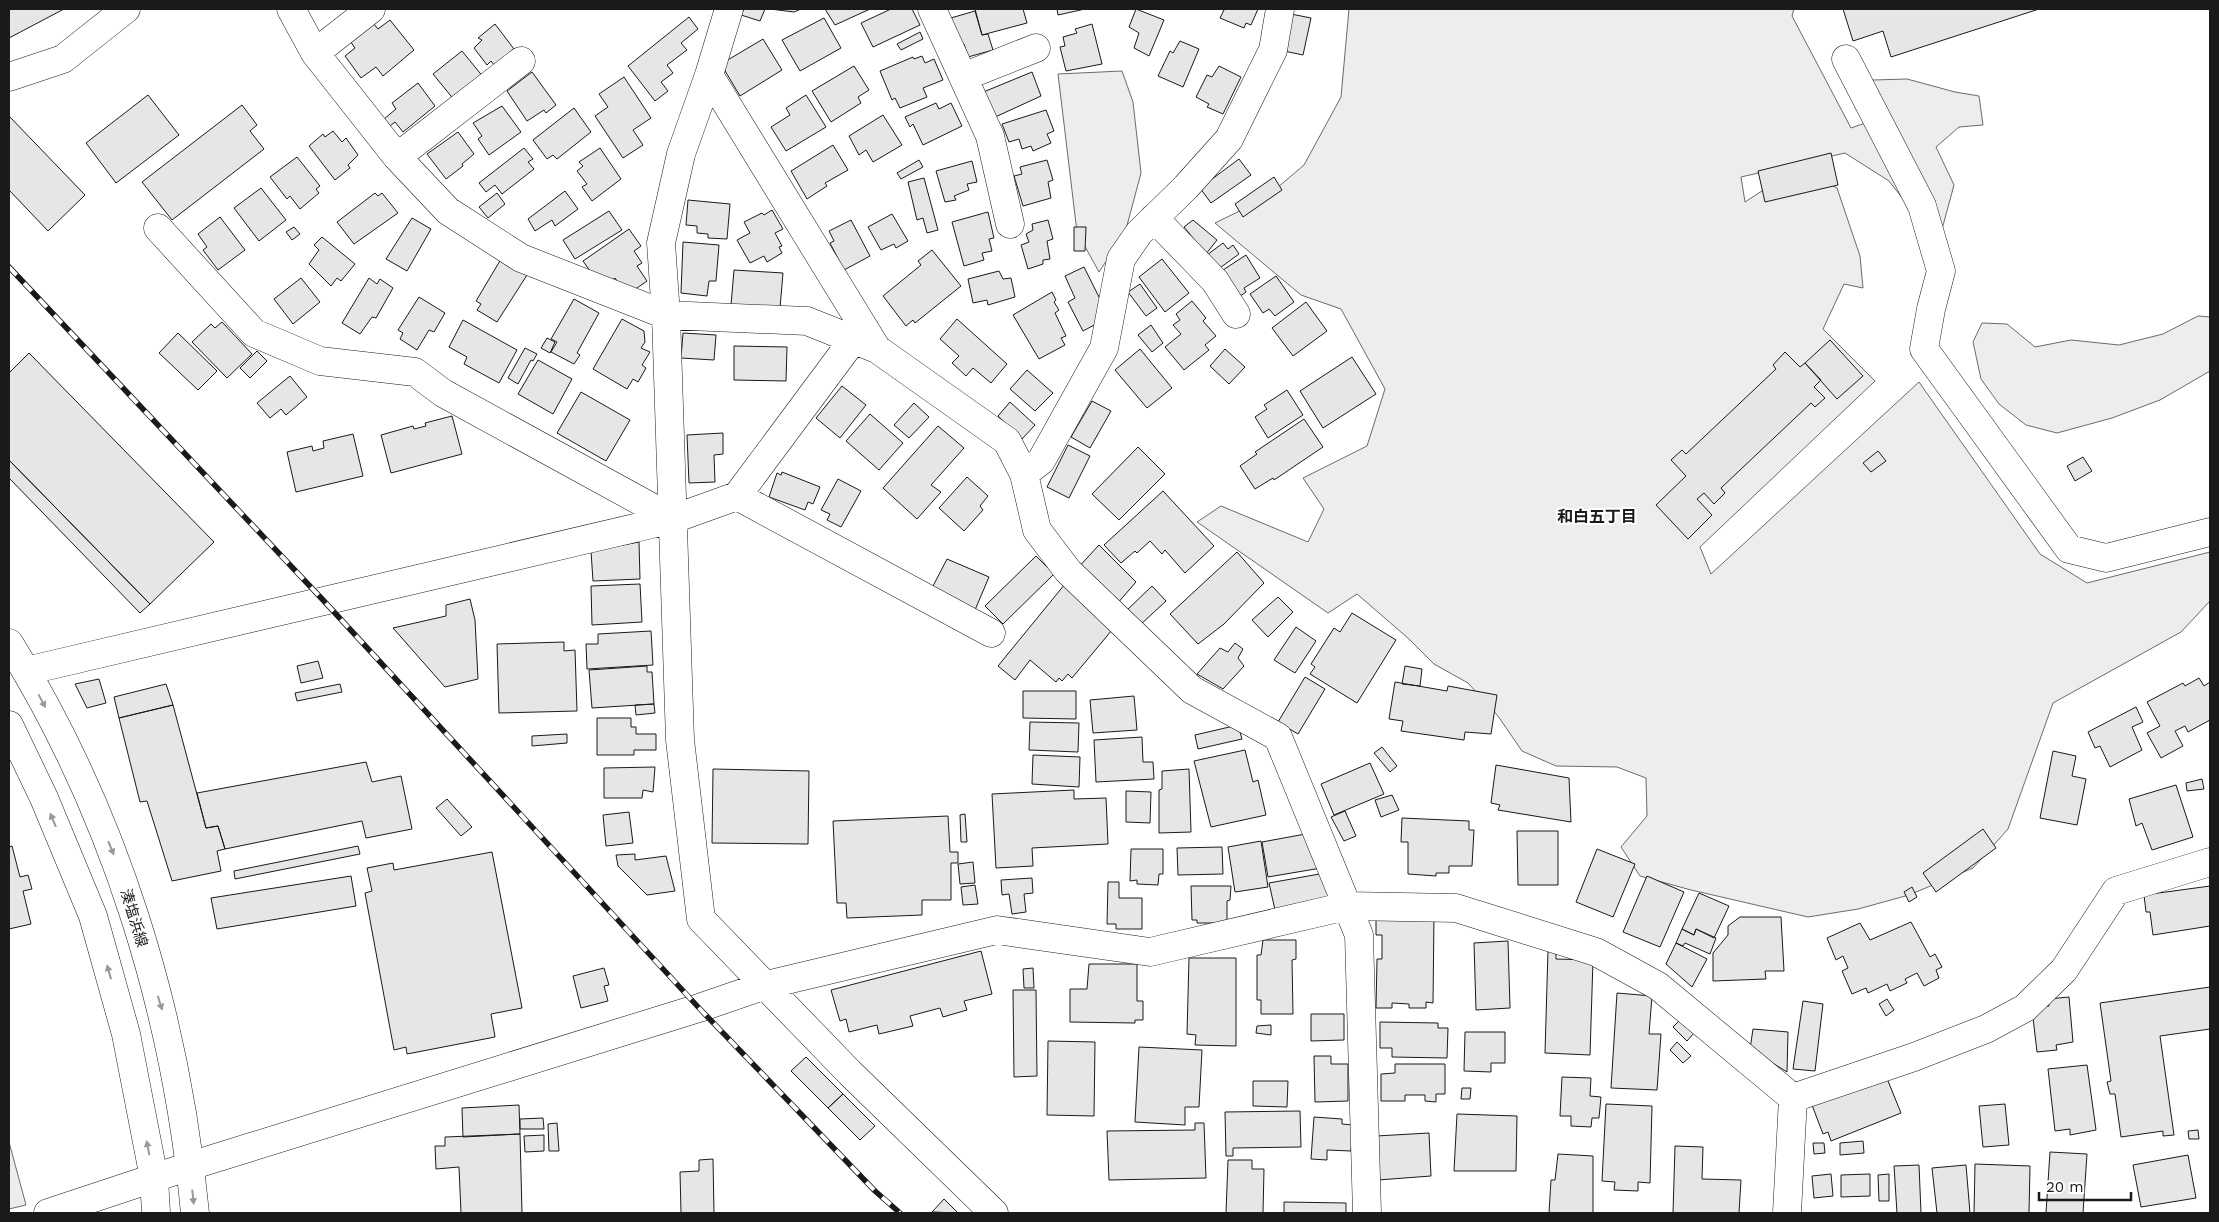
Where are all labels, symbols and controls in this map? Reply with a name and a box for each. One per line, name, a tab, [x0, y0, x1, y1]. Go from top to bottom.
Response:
district label: 和白五丁目	[1557, 507, 1637, 526]
one-way arrow	[38, 694, 46, 708]
one-way arrow	[49, 812, 57, 827]
one-way arrow	[107, 841, 115, 856]
street label: 湊塩浜線	[117, 887, 151, 949]
one-way arrow	[104, 965, 112, 980]
one-way arrow	[156, 995, 164, 1010]
one-way arrow	[144, 1139, 152, 1155]
scale bar	[2039, 1170, 2132, 1202]
text: 20 m	[2046, 1178, 2084, 1196]
one-way arrow	[190, 1189, 198, 1205]

